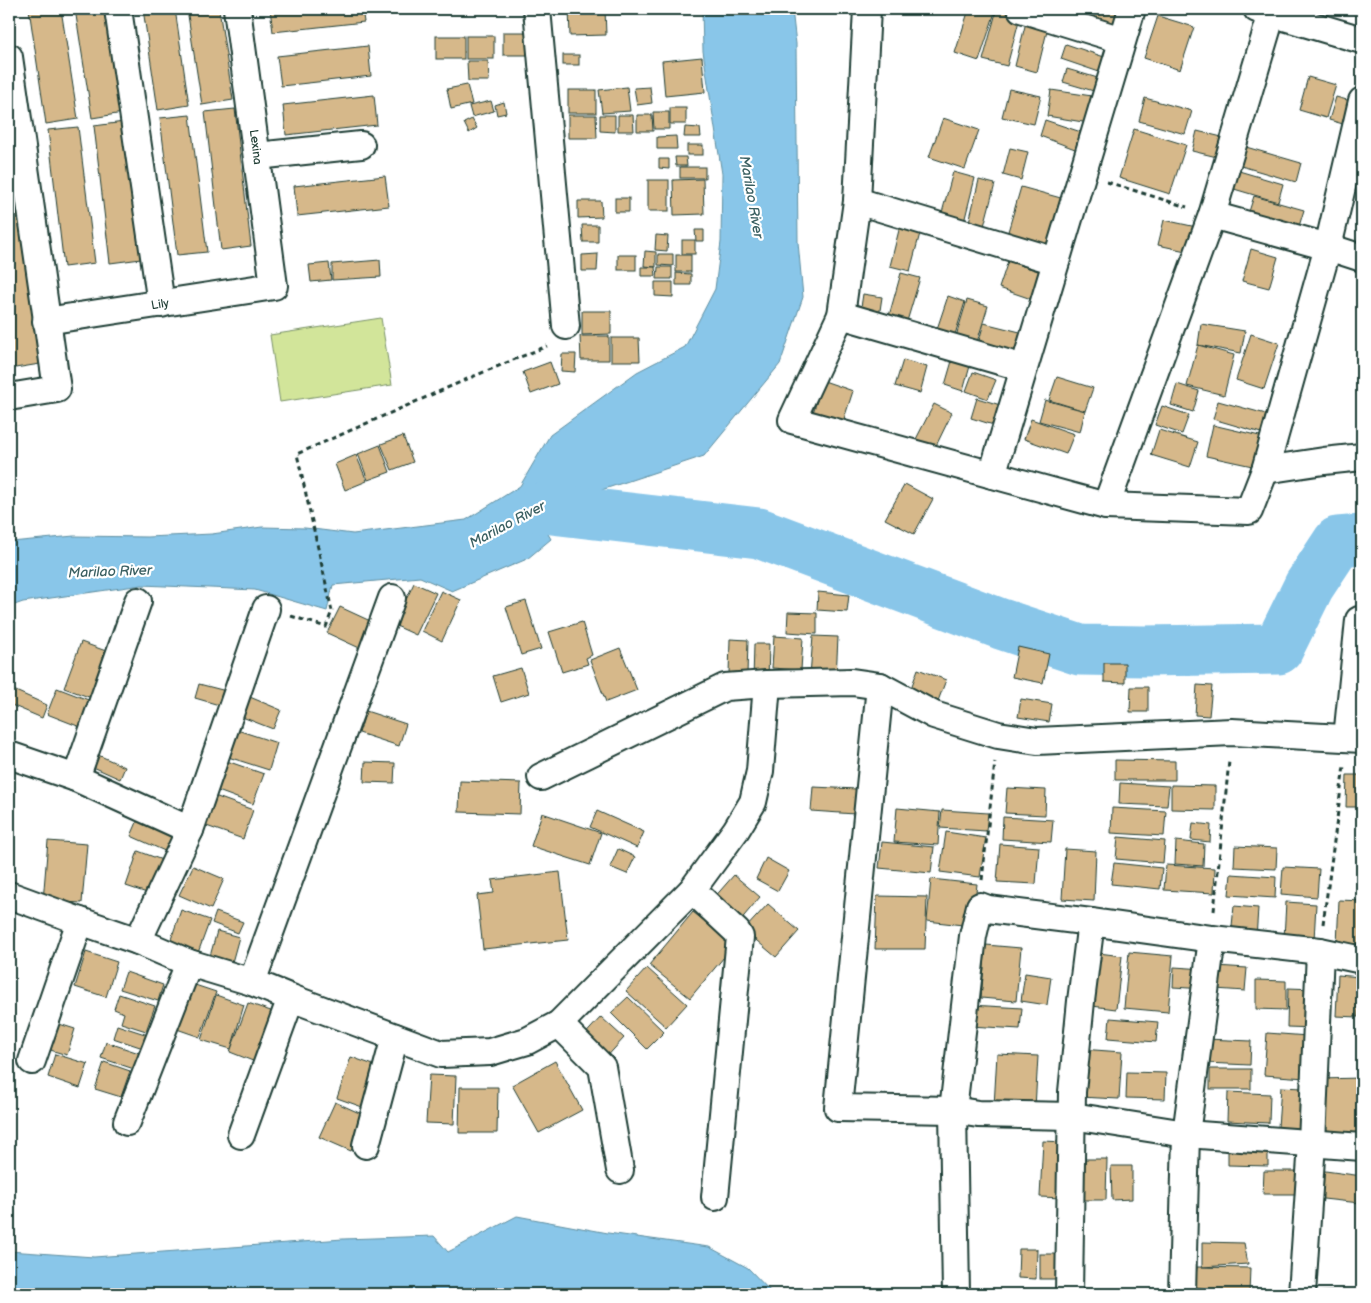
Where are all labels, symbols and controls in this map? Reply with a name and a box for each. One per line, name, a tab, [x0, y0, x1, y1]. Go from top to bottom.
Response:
street label: Lexina	[246, 129, 265, 166]
water label: Marilao River	[736, 154, 767, 241]
street label: Lily	[150, 296, 171, 313]
water label: Marilao River	[466, 497, 549, 552]
water label: Marilao River	[68, 562, 153, 581]

